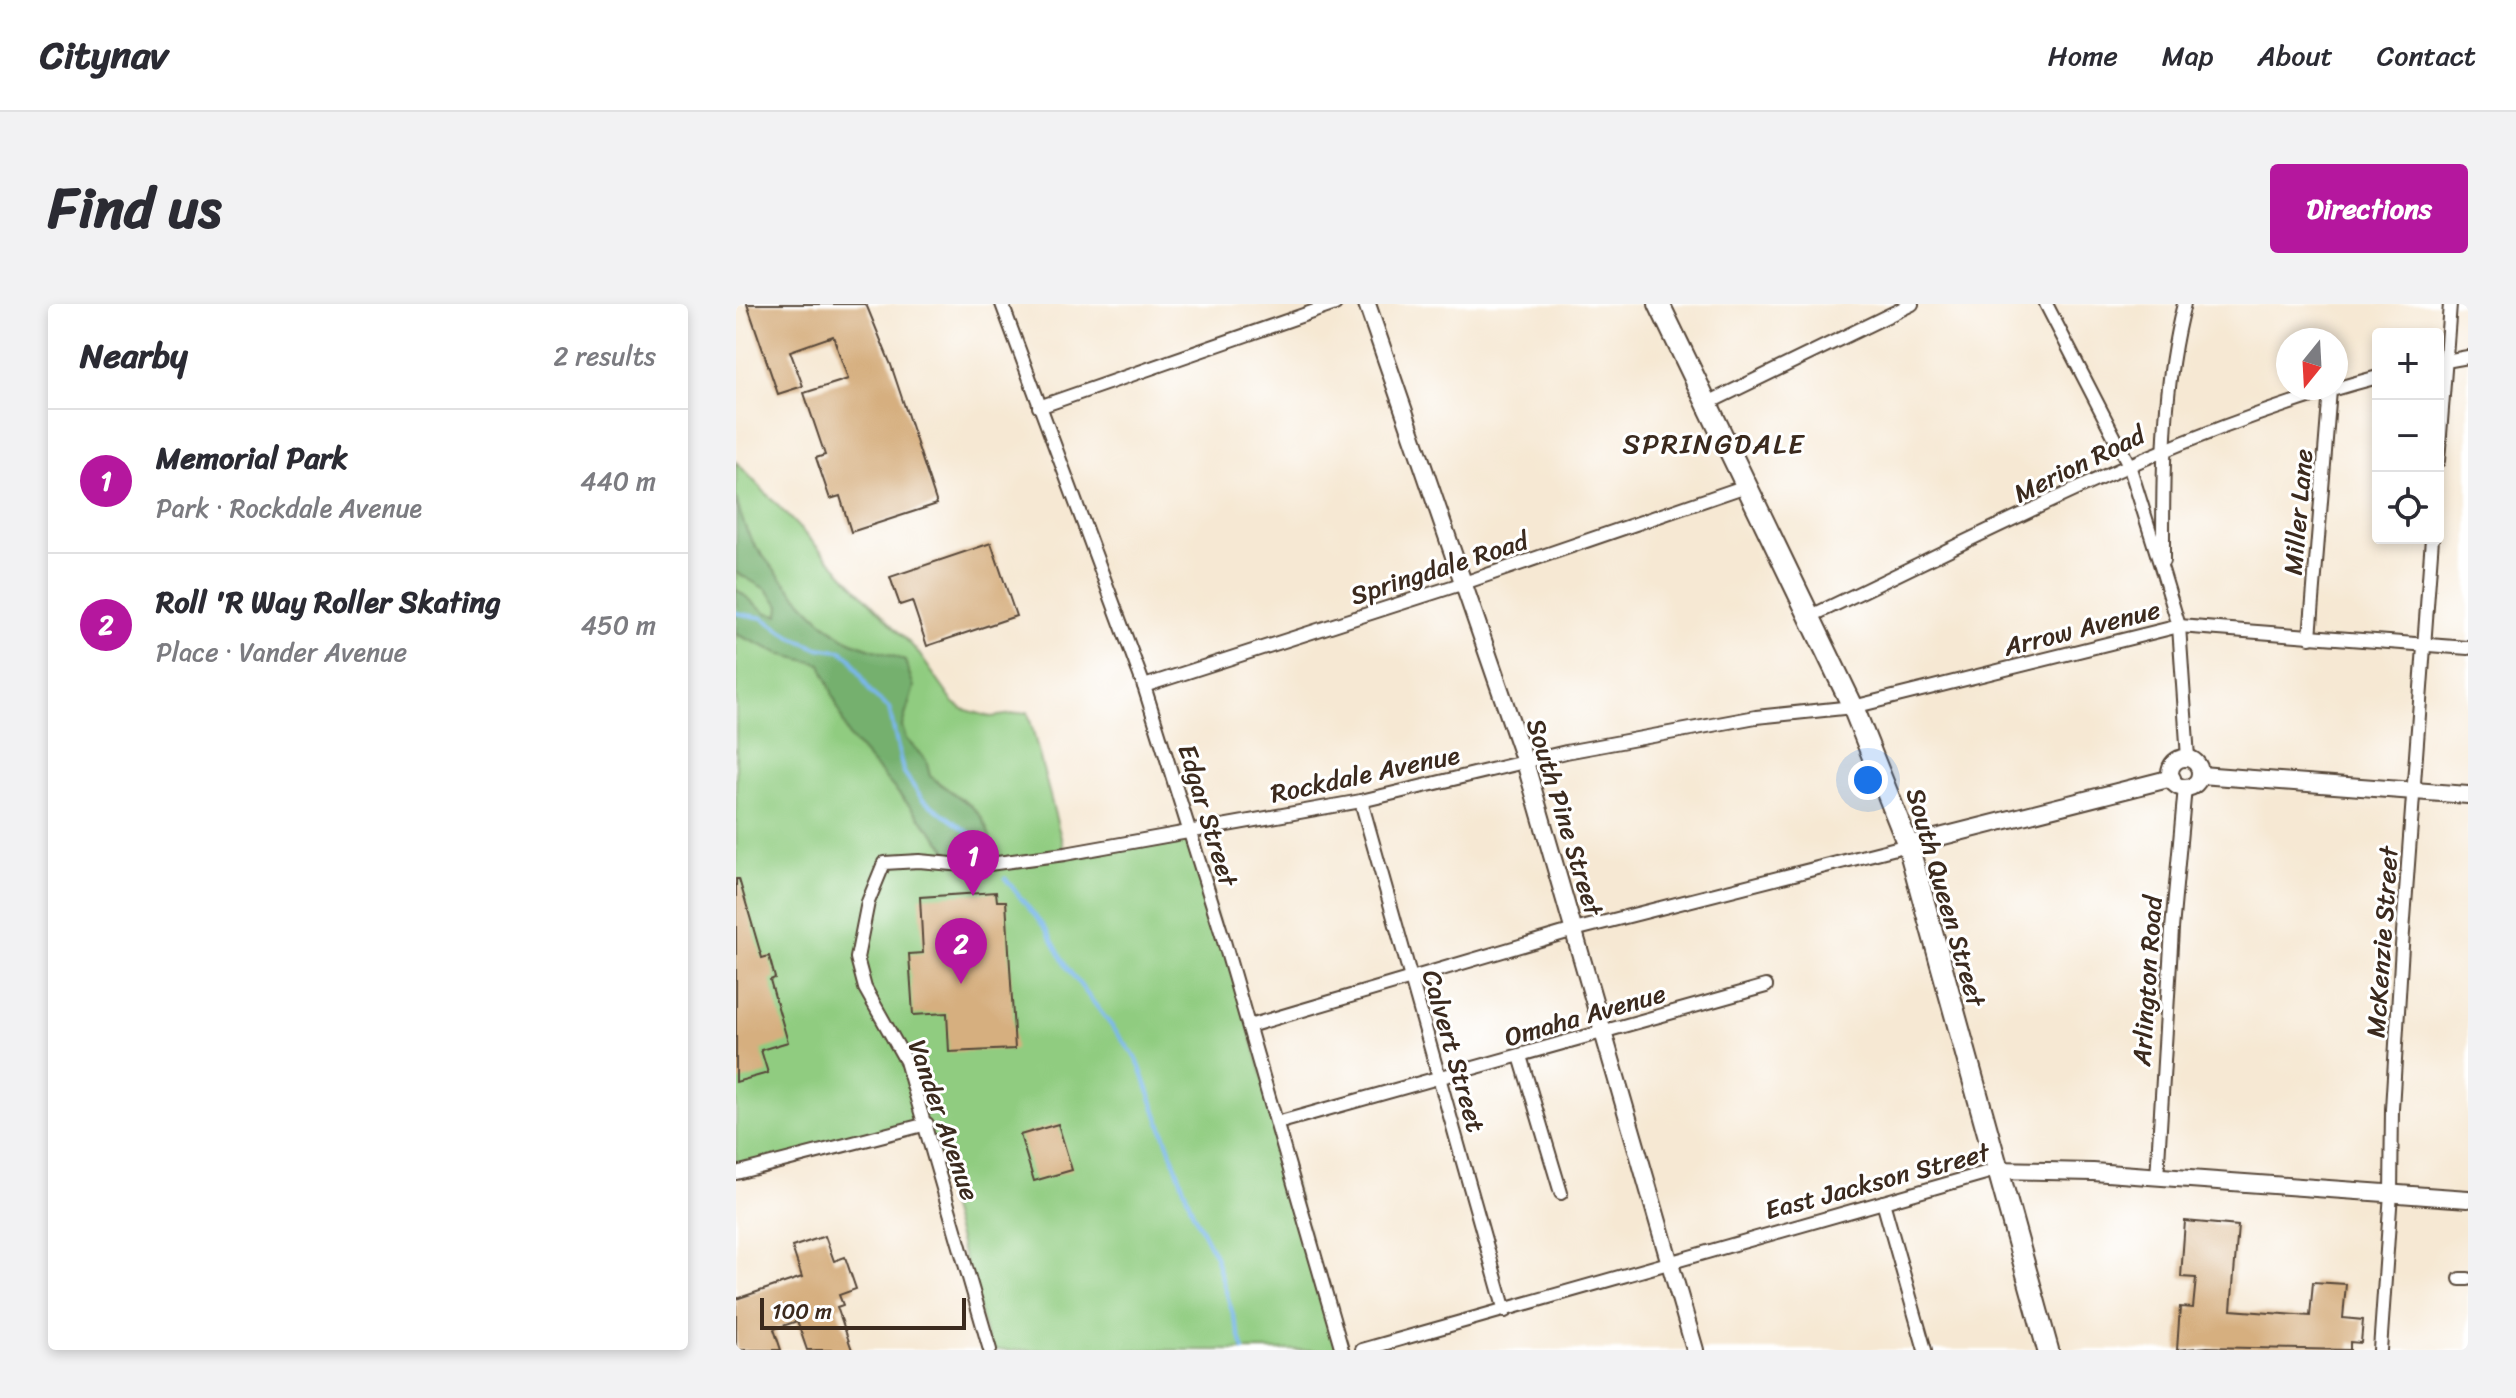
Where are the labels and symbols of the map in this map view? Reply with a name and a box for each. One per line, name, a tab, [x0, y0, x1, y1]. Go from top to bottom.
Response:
north arrow	[2276, 328, 2348, 400]
street label: Merion Road	[2005, 411, 2155, 516]
district label: SPRINGDALE	[1622, 419, 1806, 468]
street label: Miller Lane	[2270, 447, 2326, 577]
street label: Springdale Road	[1344, 517, 1536, 618]
street label: Arrow Avenue	[1998, 586, 2165, 670]
street label: South Pine Street	[1513, 713, 1617, 923]
street label: Rockdale Avenue	[1266, 731, 1464, 816]
street label: Edgar Street	[1165, 738, 1252, 893]
your location	[1848, 760, 1888, 800]
street label: South Queen Street	[1893, 782, 2000, 1013]
pin: 1	[947, 830, 999, 896]
street label: McKenzie Street	[2352, 843, 2412, 1039]
street label: Arlington Road	[2118, 892, 2176, 1069]
pin: 2	[935, 918, 987, 984]
street label: Calvert Street	[1409, 964, 1499, 1138]
street label: Omaha Avenue	[1499, 970, 1671, 1060]
street label: Vander Avenue	[895, 1033, 993, 1207]
street label: East Jackson Street	[1760, 1129, 1996, 1233]
scale bar	[760, 1294, 966, 1330]

